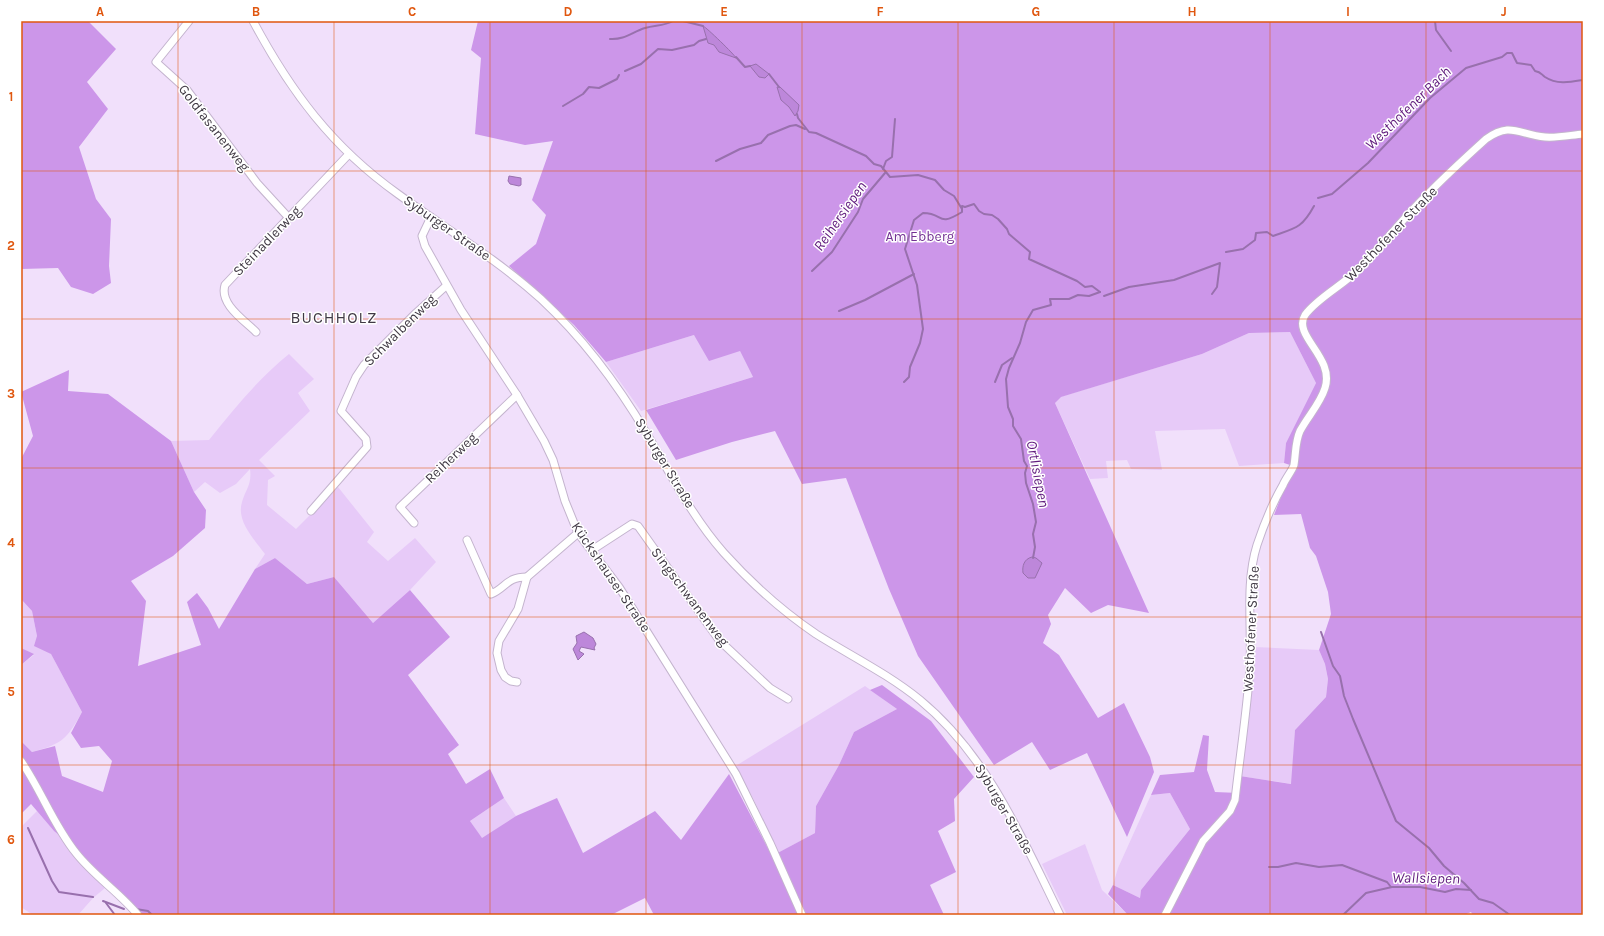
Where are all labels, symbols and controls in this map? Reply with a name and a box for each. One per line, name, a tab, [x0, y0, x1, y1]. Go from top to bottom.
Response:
text: A	[96, 4, 104, 19]
text: B	[252, 4, 260, 19]
text: C	[408, 4, 416, 19]
text: D	[564, 4, 573, 19]
text: E	[720, 4, 728, 19]
text: F	[876, 4, 884, 19]
text: G	[1032, 4, 1040, 19]
text: H	[1187, 4, 1197, 19]
text: I	[1346, 4, 1350, 19]
text: J	[1501, 4, 1507, 19]
water label: Westhofener Bach	[1361, 63, 1455, 153]
street label: Goldfasanenweg	[175, 81, 253, 175]
text: 1	[9, 89, 13, 104]
water label: Reihersiepen	[809, 178, 871, 254]
street label: Westhofener Straße	[1341, 183, 1441, 285]
street label: Syburger Straße	[400, 192, 494, 264]
street label: Steinadlerweg	[229, 202, 305, 280]
park label: Am Ebberg	[886, 228, 955, 245]
text: 2	[7, 238, 15, 253]
street label: Schwalbenweg	[360, 290, 440, 370]
district label: BUCHHOLZ	[291, 308, 377, 327]
text: 3	[7, 386, 15, 401]
street label: Syburger Straße	[631, 415, 699, 511]
street label: Reiherweg	[421, 429, 481, 487]
water label: Ortlisiepen	[1023, 439, 1053, 509]
street label: Kückshauser Straße	[568, 519, 654, 635]
text: 4	[7, 535, 15, 550]
street label: Singschwanenweg	[647, 544, 733, 650]
street label: Westhofener Straße	[1239, 566, 1263, 692]
text: 5	[7, 684, 15, 699]
street label: Syburger Straße	[971, 760, 1037, 858]
text: 6	[7, 832, 15, 847]
water label: Wallsiepen	[1392, 868, 1460, 888]

